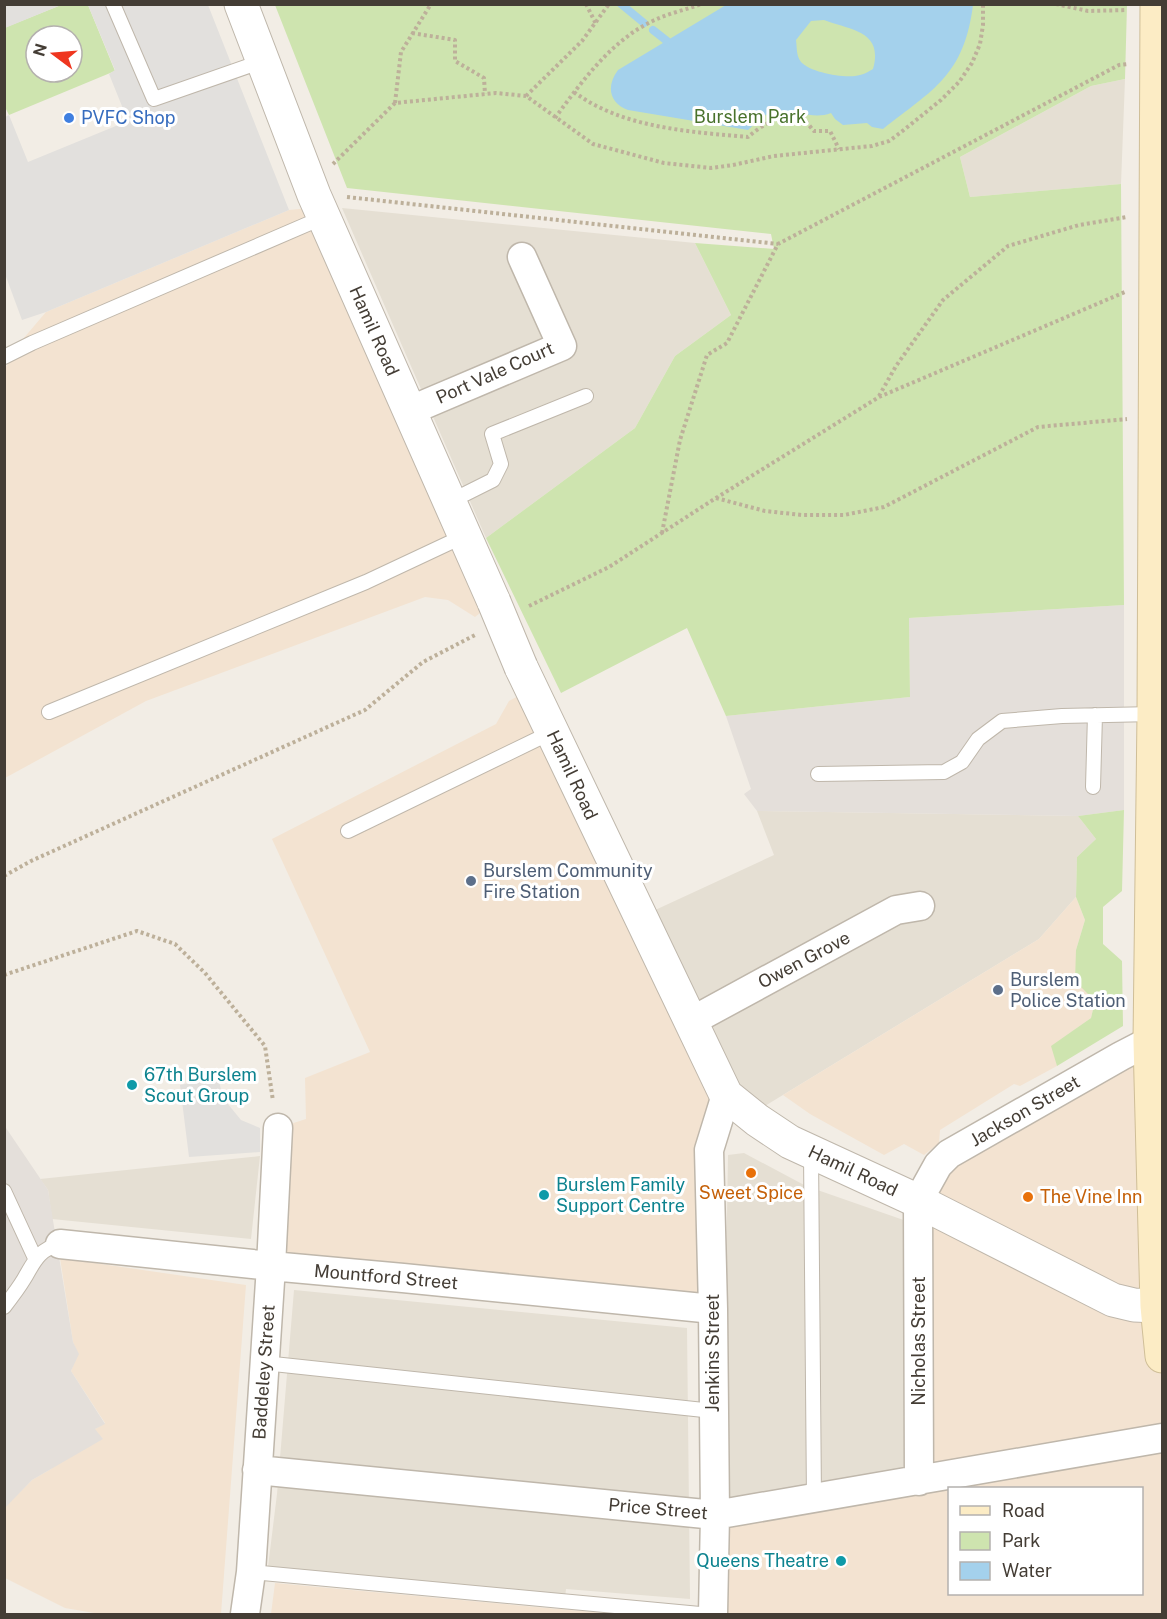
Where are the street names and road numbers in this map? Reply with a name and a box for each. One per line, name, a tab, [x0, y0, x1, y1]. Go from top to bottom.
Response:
street label: Hamil Road	[345, 283, 404, 379]
street label: Port Vale Court	[433, 337, 557, 408]
street label: Hamil Road	[543, 727, 602, 823]
street label: Owen Grove	[754, 927, 853, 993]
street label: Jackson Street	[966, 1071, 1083, 1150]
street label: Hamil Road	[805, 1141, 901, 1200]
street label: Mountford Street	[313, 1260, 459, 1293]
street label: Nicholas Street	[908, 1276, 929, 1406]
street label: Jenkins Street	[702, 1294, 723, 1412]
street label: Baddeley Street	[248, 1304, 279, 1440]
street label: Price Street	[607, 1494, 709, 1523]

